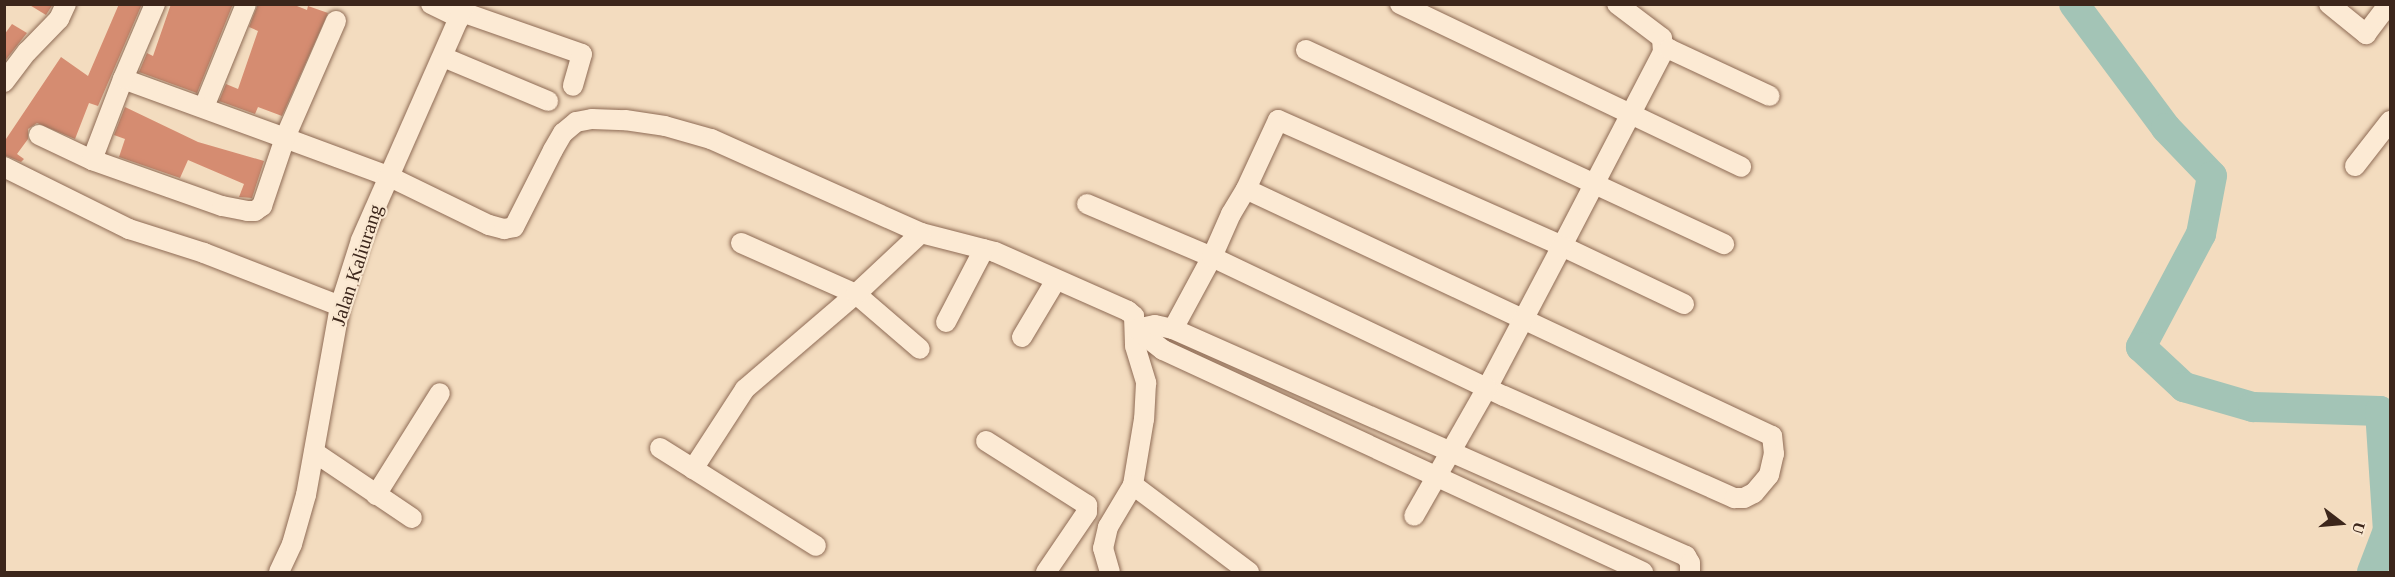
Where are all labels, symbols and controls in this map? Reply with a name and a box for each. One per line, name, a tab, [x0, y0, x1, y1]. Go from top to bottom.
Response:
street label: Jalan Kaliurang	[326, 201, 388, 329]
north arrow	[2311, 493, 2371, 553]
text: U	[2349, 520, 2369, 536]

